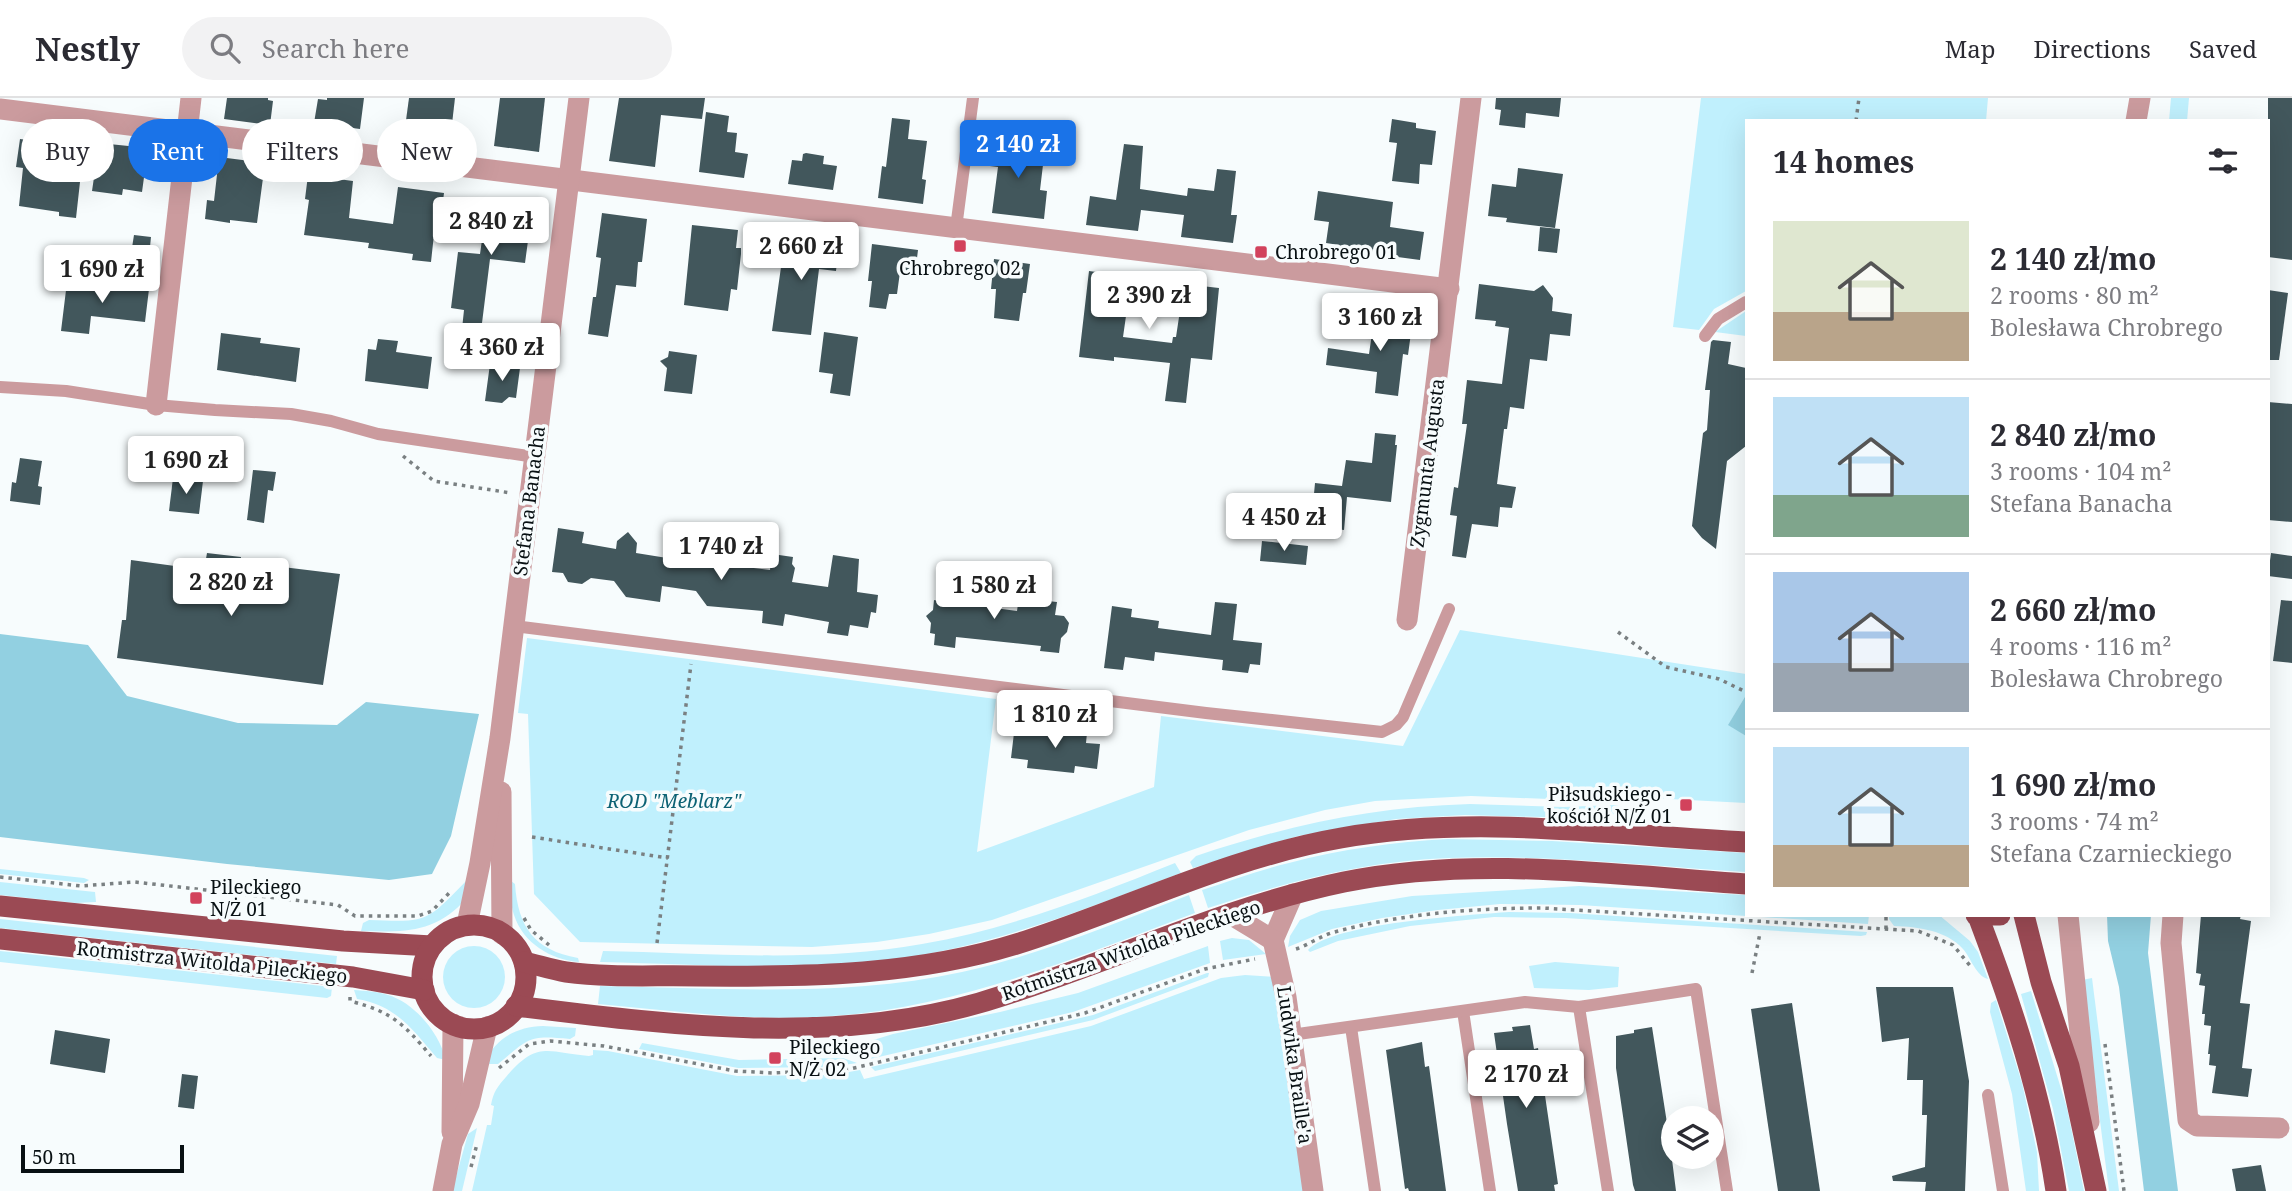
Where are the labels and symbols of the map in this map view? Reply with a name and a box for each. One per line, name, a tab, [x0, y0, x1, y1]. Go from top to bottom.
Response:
pin: 2 140 zł	[946, 120, 1090, 180]
pin: 2 840 zł	[419, 198, 563, 257]
pin: 2 660 zł	[729, 222, 873, 282]
marker: Chrobrego 02	[952, 238, 968, 254]
place label: Chrobrego 01	[1275, 239, 1397, 265]
marker: Chrobrego 01	[1253, 244, 1269, 260]
pin: 1 690 zł	[30, 246, 174, 305]
place label: Chrobrego 02	[899, 255, 1021, 281]
pin: 2 390 zł	[1077, 272, 1221, 331]
pin: 3 160 zł	[1308, 294, 1452, 353]
pin: 4 360 zł	[430, 324, 574, 383]
street label: Zygmunta Augusta	[1404, 377, 1450, 549]
street label: Stefana Banacha	[507, 424, 551, 578]
pin: 1 690 zł	[114, 436, 258, 496]
pin: 4 450 zł	[1212, 494, 1356, 553]
pin: 1 740 zł	[649, 522, 793, 582]
pin: 2 820 zł	[159, 559, 303, 618]
pin: 1 580 zł	[922, 561, 1066, 621]
pin: 1 810 zł	[983, 690, 1127, 750]
place label: Piłsudskiego - kościół N/Ż 01	[1547, 781, 1672, 829]
park label: ROD "Meblarz"	[606, 788, 742, 814]
marker: Piłsudskiego - kościół N/Ż 01	[1678, 797, 1694, 813]
place label: Pileckiego N/Ż 01	[210, 874, 302, 922]
marker: Pileckiego N/Ż 01	[188, 890, 204, 906]
street label: Rotmistrza Witolda Pileckiego	[998, 893, 1264, 1007]
street label: Rotmistrza Witolda Pileckiego	[75, 935, 349, 989]
street label: Ludwika Braille'a	[1271, 984, 1319, 1146]
place label: Pileckiego N/Ż 02	[789, 1034, 881, 1082]
marker: Pileckiego N/Ż 02	[767, 1050, 783, 1066]
pin: 2 170 zł	[1454, 1051, 1598, 1110]
scale bar	[21, 1142, 184, 1174]

